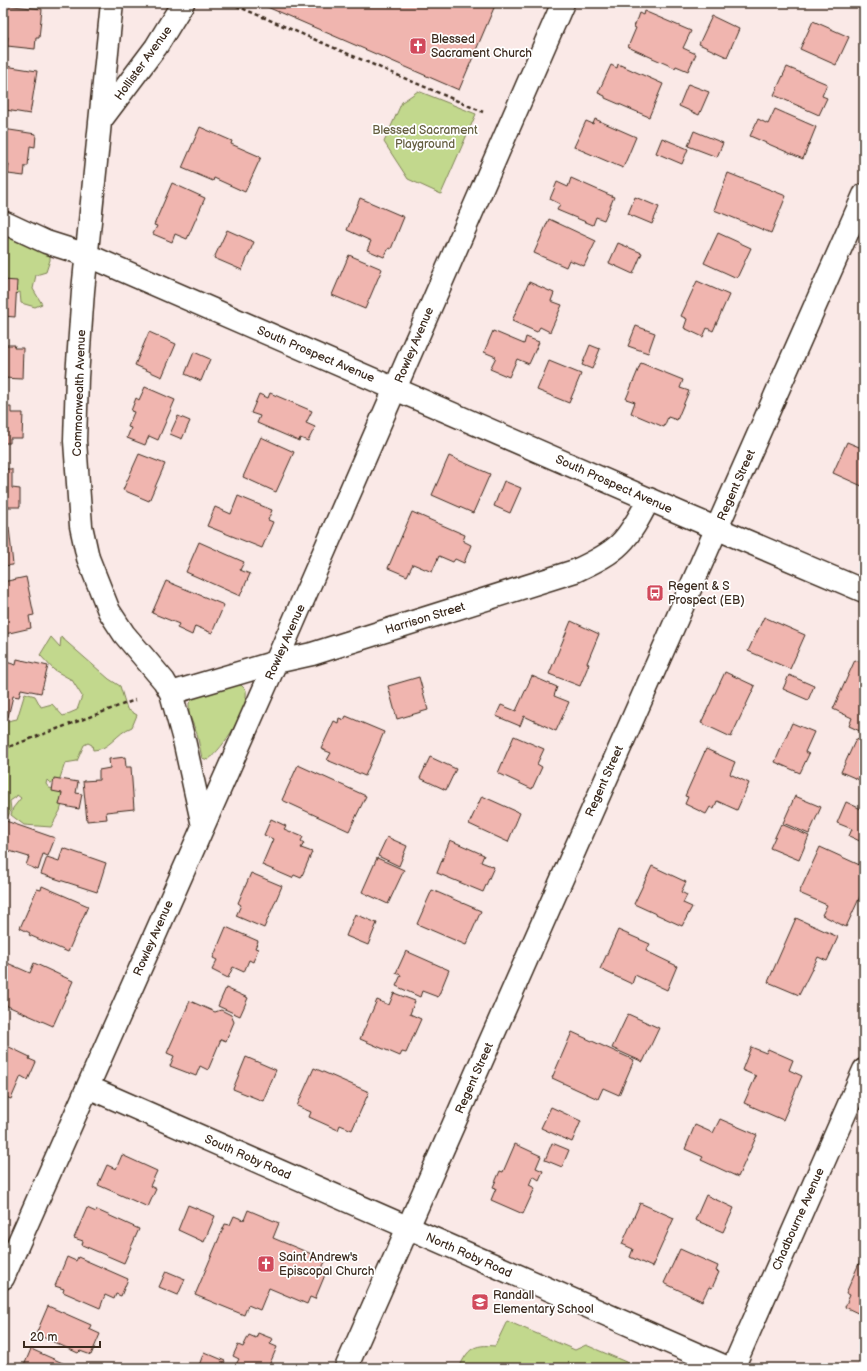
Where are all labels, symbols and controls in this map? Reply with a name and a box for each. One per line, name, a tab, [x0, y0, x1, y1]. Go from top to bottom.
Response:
street label: Hollister Avenue	[111, 23, 175, 103]
place label: Blessed Sacrament Church	[431, 32, 532, 61]
church icon: Blessed Sacrament Church	[408, 36, 428, 56]
park label: Blessed Sacrament Playground	[372, 123, 478, 152]
street label: Rowley Avenue	[392, 305, 437, 385]
street label: South Prospect Avenue	[255, 323, 377, 386]
street label: Commonwealth Avenue	[70, 329, 89, 457]
street label: Regent Street	[714, 447, 759, 523]
street label: South Prospect Avenue	[553, 452, 675, 517]
place label: Regent & S Prospect (EB)	[668, 579, 745, 608]
bus stop icon: Regent & S Prospect (EB)	[645, 583, 665, 603]
street label: Harrison Street	[383, 599, 467, 638]
street label: Rowley Avenue	[262, 602, 309, 682]
street label: Regent Street	[582, 743, 627, 819]
street label: Rowley Avenue	[130, 898, 177, 978]
street label: Regent Street	[452, 1040, 497, 1116]
street label: South Roby Road	[202, 1132, 293, 1183]
street label: Chadbourne Avenue	[769, 1166, 828, 1273]
street label: North Roby Road	[423, 1230, 514, 1281]
place label: Saint Andrew's Episcopal Church	[279, 1250, 375, 1279]
church icon: Saint Andrew's Episcopal Church	[256, 1254, 276, 1274]
place label: Randall Elementary School	[493, 1288, 594, 1317]
school or university icon: Randall Elementary School	[470, 1292, 490, 1312]
scale bar	[24, 1323, 100, 1349]
text: 20 m	[30, 1330, 57, 1345]

